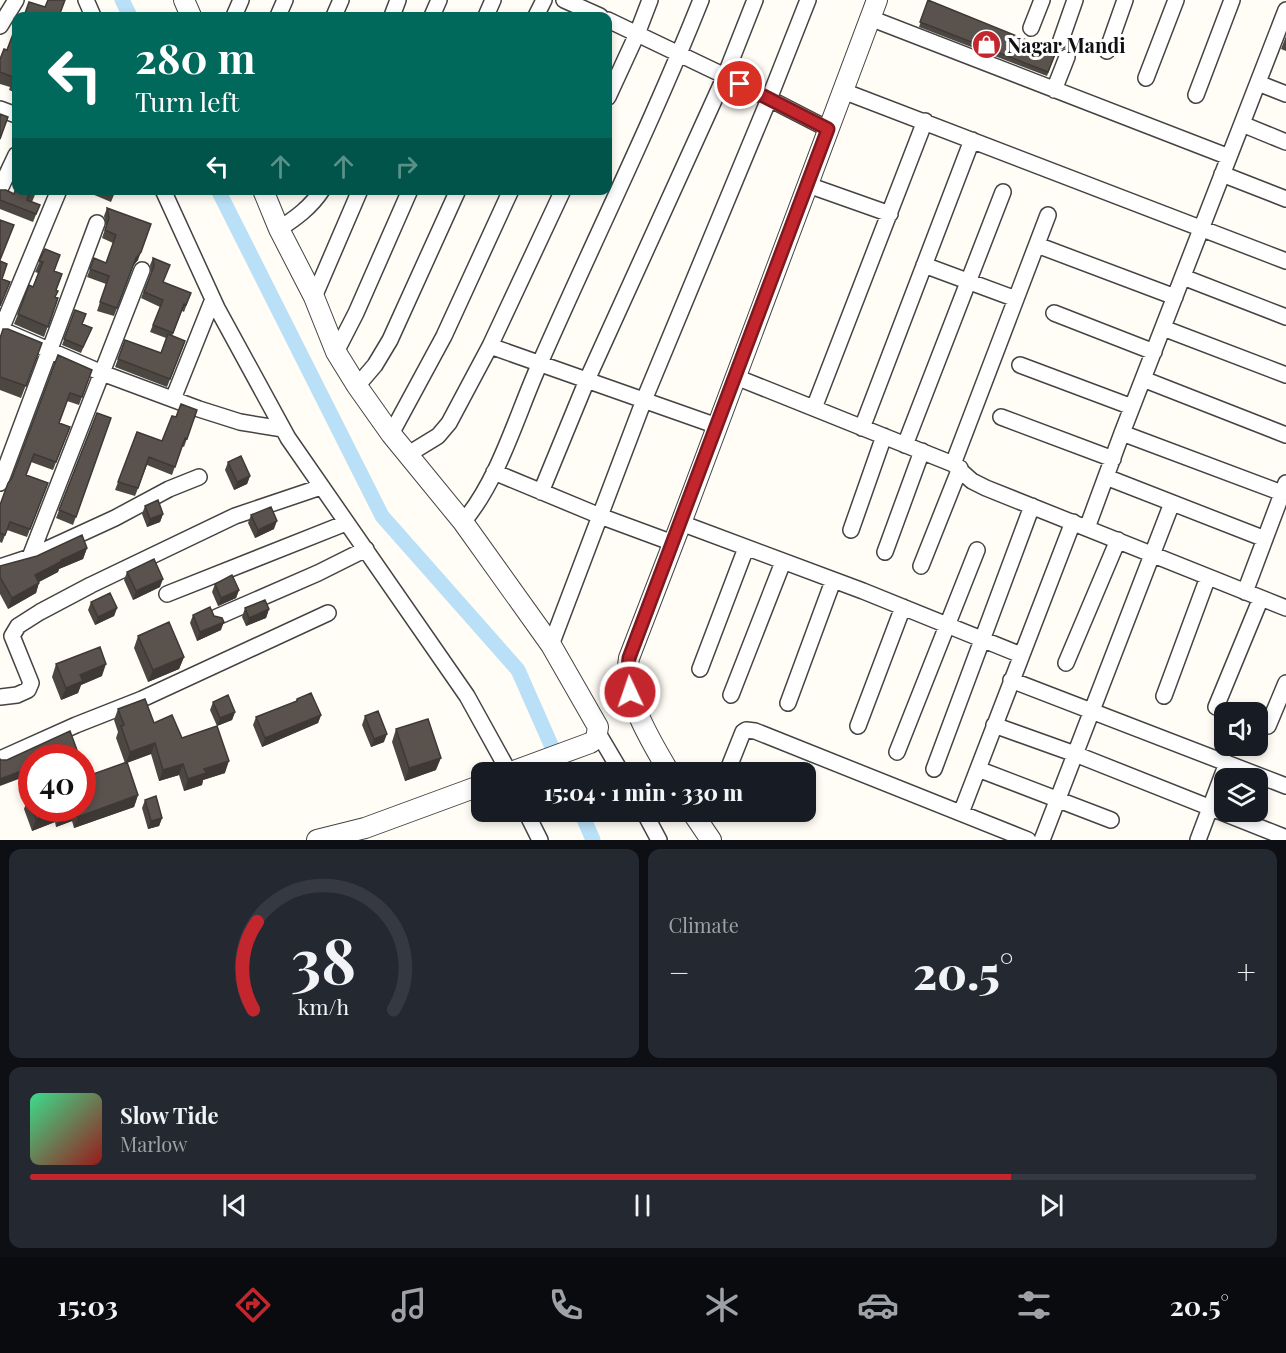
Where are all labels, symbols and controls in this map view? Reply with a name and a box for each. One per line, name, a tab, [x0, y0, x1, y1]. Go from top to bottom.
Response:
shop icon: Nagar Mandi	[970, 28, 1002, 60]
text: 280 m	[135, 29, 255, 85]
place label: Nagar Mandi	[1007, 31, 1126, 58]
icon: left	[36, 36, 114, 114]
pin	[714, 58, 765, 109]
icon: arrive	[723, 67, 756, 100]
text: Turn left	[135, 83, 239, 119]
icon: left	[201, 150, 234, 183]
icon: ahead	[264, 150, 297, 183]
icon: ahead	[327, 150, 360, 183]
icon: right	[390, 150, 423, 183]
position arrow	[598, 660, 662, 724]
map controls	[1214, 702, 1268, 822]
button: sound	[1214, 702, 1268, 756]
speed limit sign: 40	[18, 744, 96, 822]
button: layers	[1214, 768, 1268, 822]
text: 15:04 · 1 min · 330 m	[544, 777, 743, 807]
text: Climate	[669, 911, 739, 938]
text: 38	[291, 916, 356, 1000]
text: 20.5°	[913, 941, 1013, 1001]
text: −	[669, 949, 690, 993]
text: +	[1237, 949, 1256, 993]
text: km/h	[298, 993, 350, 1021]
text: Slow Tide	[120, 1100, 219, 1130]
text: Marlow	[120, 1130, 188, 1157]
icon: previous	[218, 1189, 251, 1222]
icon: pause	[626, 1189, 659, 1222]
icon: next	[1035, 1189, 1068, 1222]
icon: directions	[232, 1284, 274, 1326]
icon: music	[388, 1284, 430, 1326]
icon: phone	[545, 1284, 587, 1326]
icon: climate	[701, 1284, 743, 1326]
icon: car	[857, 1284, 899, 1326]
icon: filters	[1013, 1284, 1055, 1326]
text: 15:03	[57, 1287, 118, 1323]
text: 20.5°	[1170, 1287, 1229, 1323]

